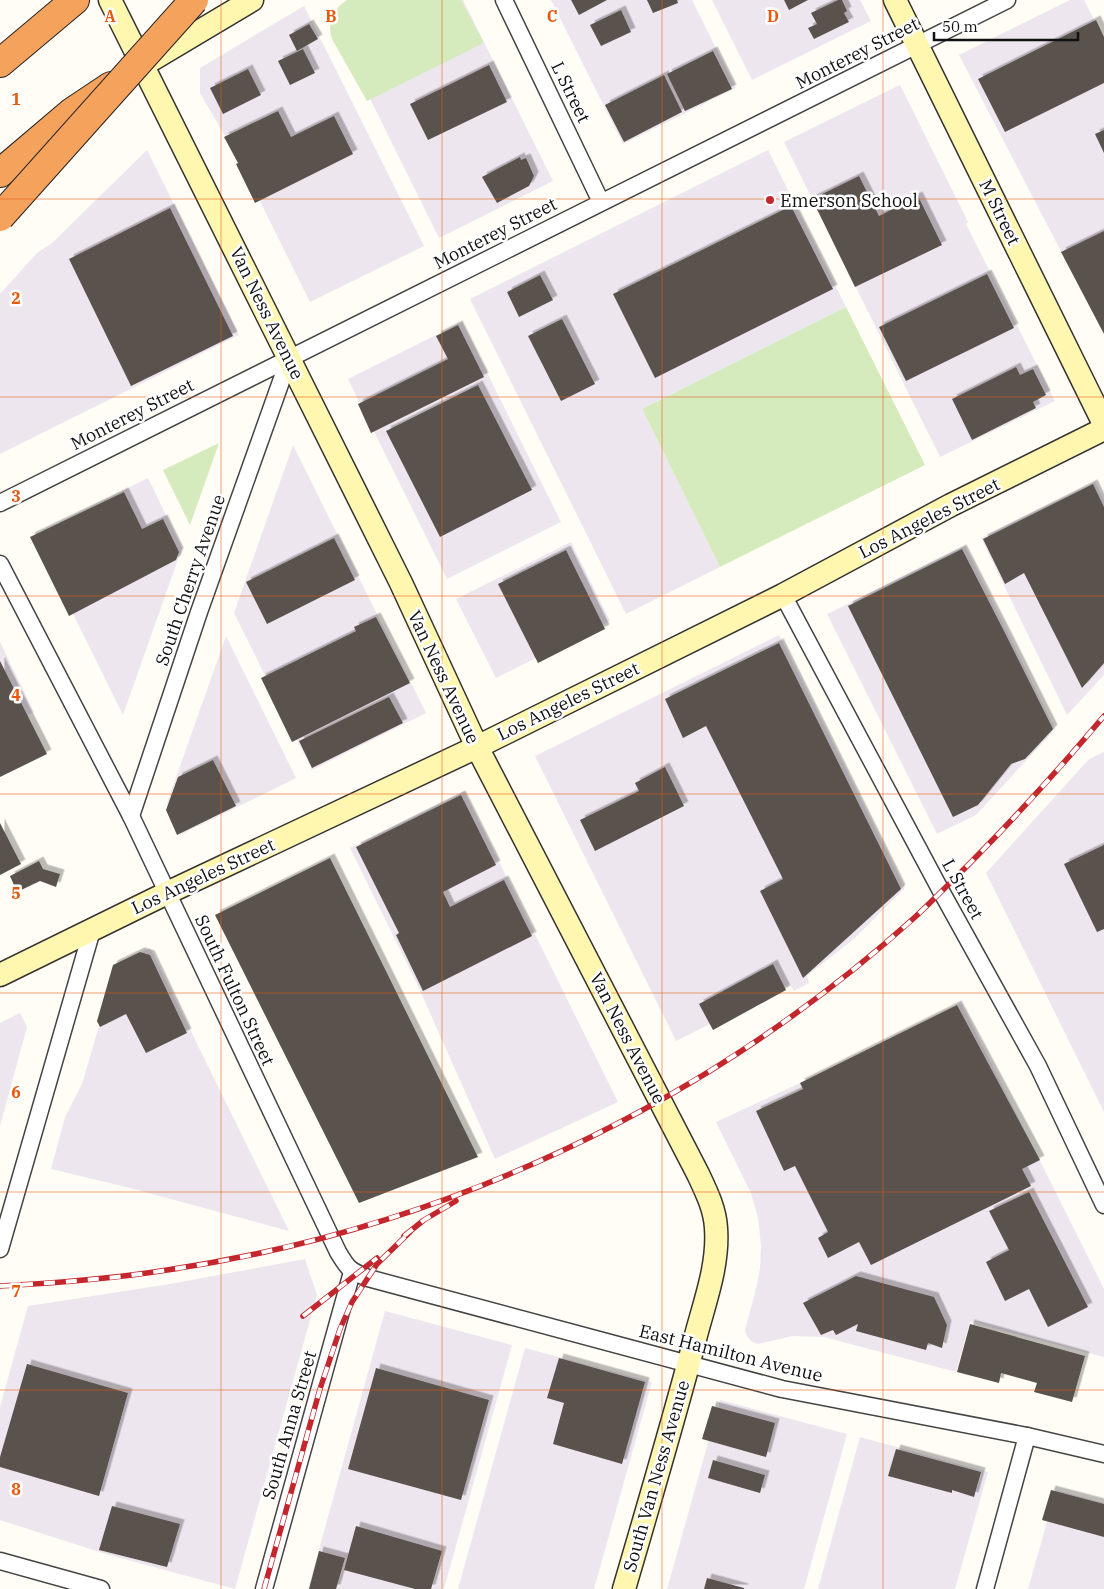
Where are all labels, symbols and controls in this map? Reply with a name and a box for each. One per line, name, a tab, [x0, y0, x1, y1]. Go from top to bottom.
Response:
text: A	[104, 6, 116, 26]
text: B	[325, 6, 337, 26]
text: C	[547, 6, 557, 26]
text: D	[767, 6, 779, 26]
scale bar	[934, 10, 1078, 42]
street label: Monterey Street	[792, 12, 922, 94]
text: 50 m	[942, 17, 978, 36]
street label: L Street	[546, 58, 596, 126]
text: 1	[11, 89, 21, 109]
street label: M Street	[974, 175, 1026, 249]
place label: Emerson School	[780, 189, 918, 212]
street label: Monterey Street	[430, 192, 560, 274]
marker: Emerson School	[764, 194, 776, 206]
street label: Van Ness Avenue	[225, 243, 309, 383]
text: 2	[11, 288, 21, 308]
street label: Monterey Street	[67, 373, 197, 455]
street label: Los Angeles Street	[854, 472, 1004, 564]
text: 3	[11, 486, 21, 506]
street label: South Cherry Avenue	[150, 491, 230, 669]
street label: Van Ness Avenue	[403, 607, 485, 747]
street label: Los Angeles Street	[493, 657, 643, 745]
text: 4	[11, 685, 21, 705]
street label: Los Angeles Street	[128, 833, 278, 919]
street label: L Street	[937, 855, 989, 923]
text: 5	[11, 883, 21, 903]
street label: South Fulton Street	[190, 911, 280, 1069]
street label: Van Ness Avenue	[585, 968, 671, 1108]
text: 6	[11, 1082, 21, 1102]
text: 7	[11, 1281, 21, 1301]
street label: East Hamilton Avenue	[637, 1319, 825, 1387]
street label: South Anna Street	[257, 1348, 321, 1502]
street label: South Van Ness Avenue	[618, 1377, 694, 1575]
text: 8	[11, 1479, 21, 1499]

